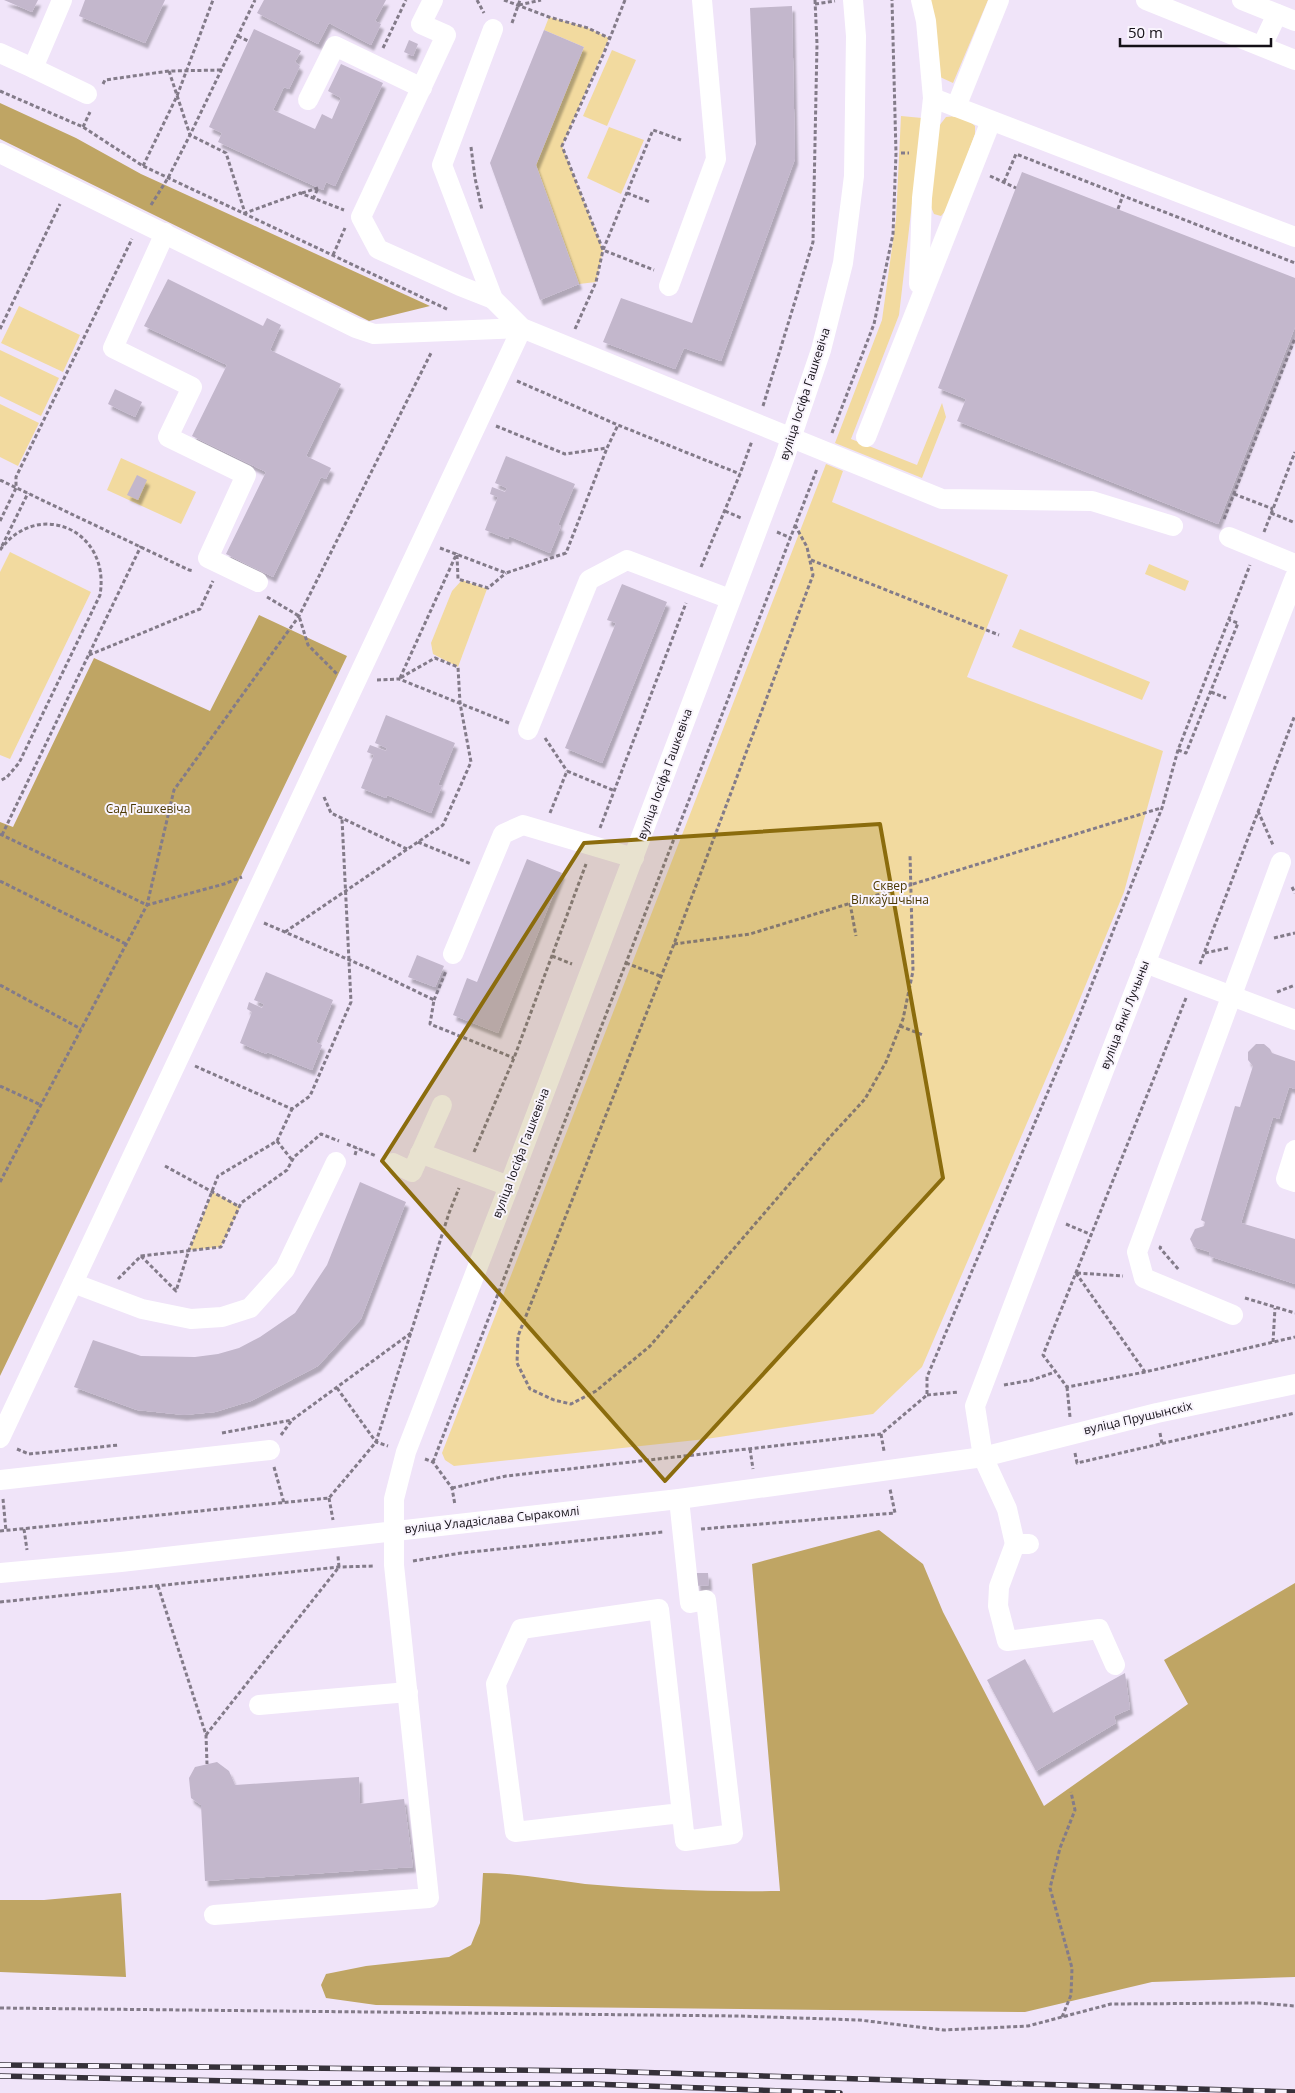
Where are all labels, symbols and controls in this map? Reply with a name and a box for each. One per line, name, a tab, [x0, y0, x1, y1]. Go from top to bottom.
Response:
scale bar	[1120, 15, 1271, 47]
text: 50 m	[1128, 22, 1163, 42]
street label: вуліца Іосіфа Гашкевіча	[775, 325, 834, 462]
street label: вуліца Іосіфа Гашкевіча	[633, 706, 696, 842]
park label: Сад Гашкевіча	[106, 800, 190, 817]
park label: Сквер Вілкаўшчына	[851, 877, 929, 908]
street label: вуліца Янкі Лучыны	[1096, 958, 1153, 1072]
street label: вуліца Іосіфа Гашкевіча	[488, 1085, 553, 1220]
street label: вуліца Прушынскіх	[1082, 1397, 1195, 1438]
street label: вуліца Уладзіслава Сыракомлі	[404, 1502, 580, 1537]

